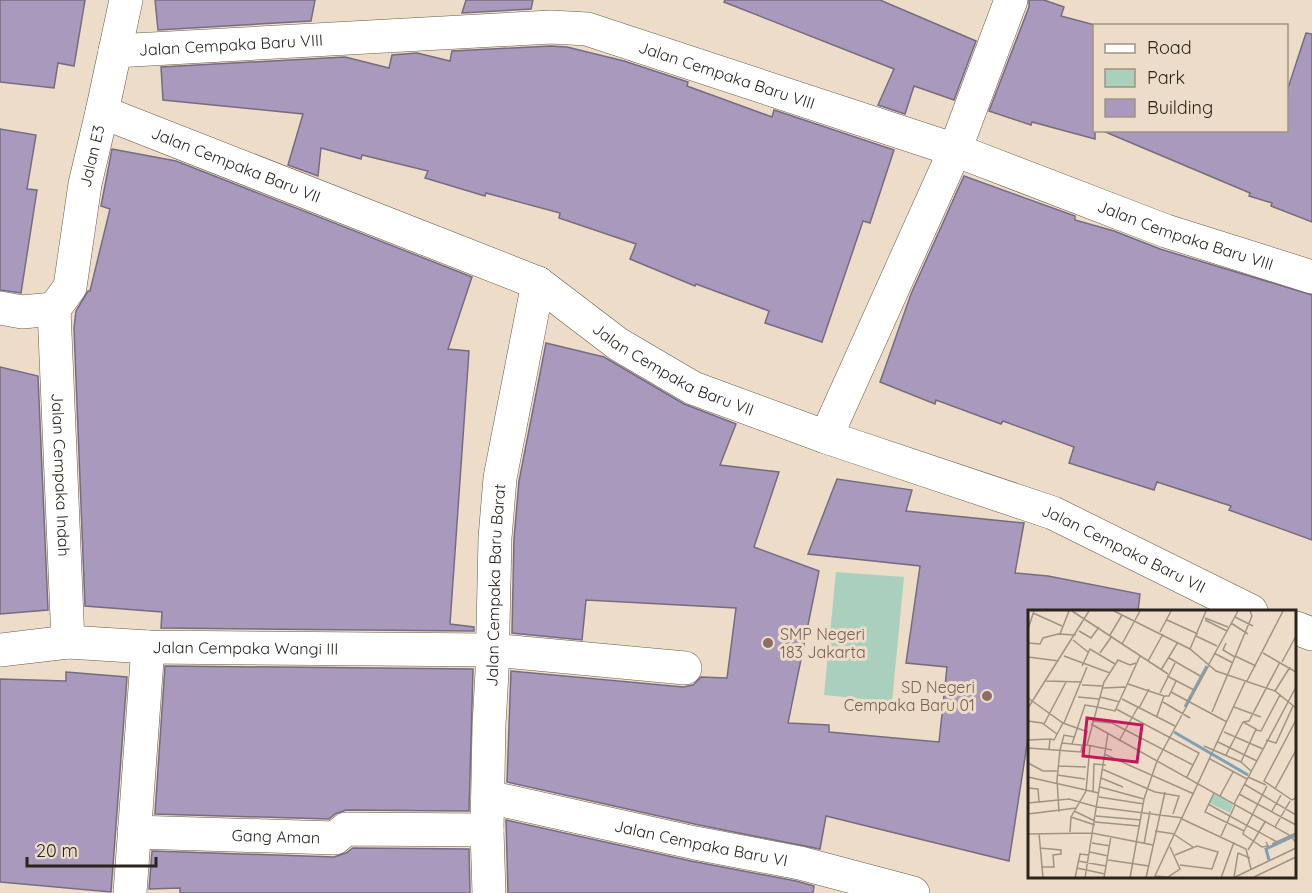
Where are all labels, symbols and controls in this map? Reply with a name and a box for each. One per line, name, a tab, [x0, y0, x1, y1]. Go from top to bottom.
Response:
legend	[1093, 24, 1288, 132]
street label: Jalan Cempaka Baru VIII	[138, 30, 323, 60]
text: Road	[1147, 36, 1192, 59]
street label: Jalan Cempaka Baru VIII	[636, 37, 818, 113]
text: Park	[1147, 66, 1185, 89]
text: Building	[1147, 96, 1213, 119]
street label: Jalan Cempaka Baru VII	[148, 122, 324, 207]
street label: Jalan E3	[75, 123, 109, 189]
street label: Jalan Cempaka Baru VIII	[1095, 196, 1276, 274]
street label: Jalan Cempaka Baru VII	[589, 318, 757, 420]
street label: Jalan Cempaka Indah	[48, 393, 74, 557]
street label: Jalan Cempaka Baru Barat	[481, 483, 509, 687]
street label: Jalan Cempaka Baru VII	[1039, 500, 1209, 597]
inset map	[1028, 610, 1297, 878]
place label: SMP Negeri 183 Jakarta	[780, 624, 866, 662]
marker: SMP Negeri 183 Jakarta	[761, 636, 775, 650]
street label: Jalan Cempaka Wangi III	[152, 637, 338, 659]
place label: SD Negeri Cempaka Baru 01	[844, 677, 975, 715]
marker: SD Negeri Cempaka Baru 01	[980, 689, 994, 703]
street label: Jalan Cempaka Baru VI	[613, 815, 789, 870]
street label: Gang Aman	[231, 825, 321, 848]
scale bar	[27, 830, 156, 868]
text: 20 m	[36, 839, 78, 862]

